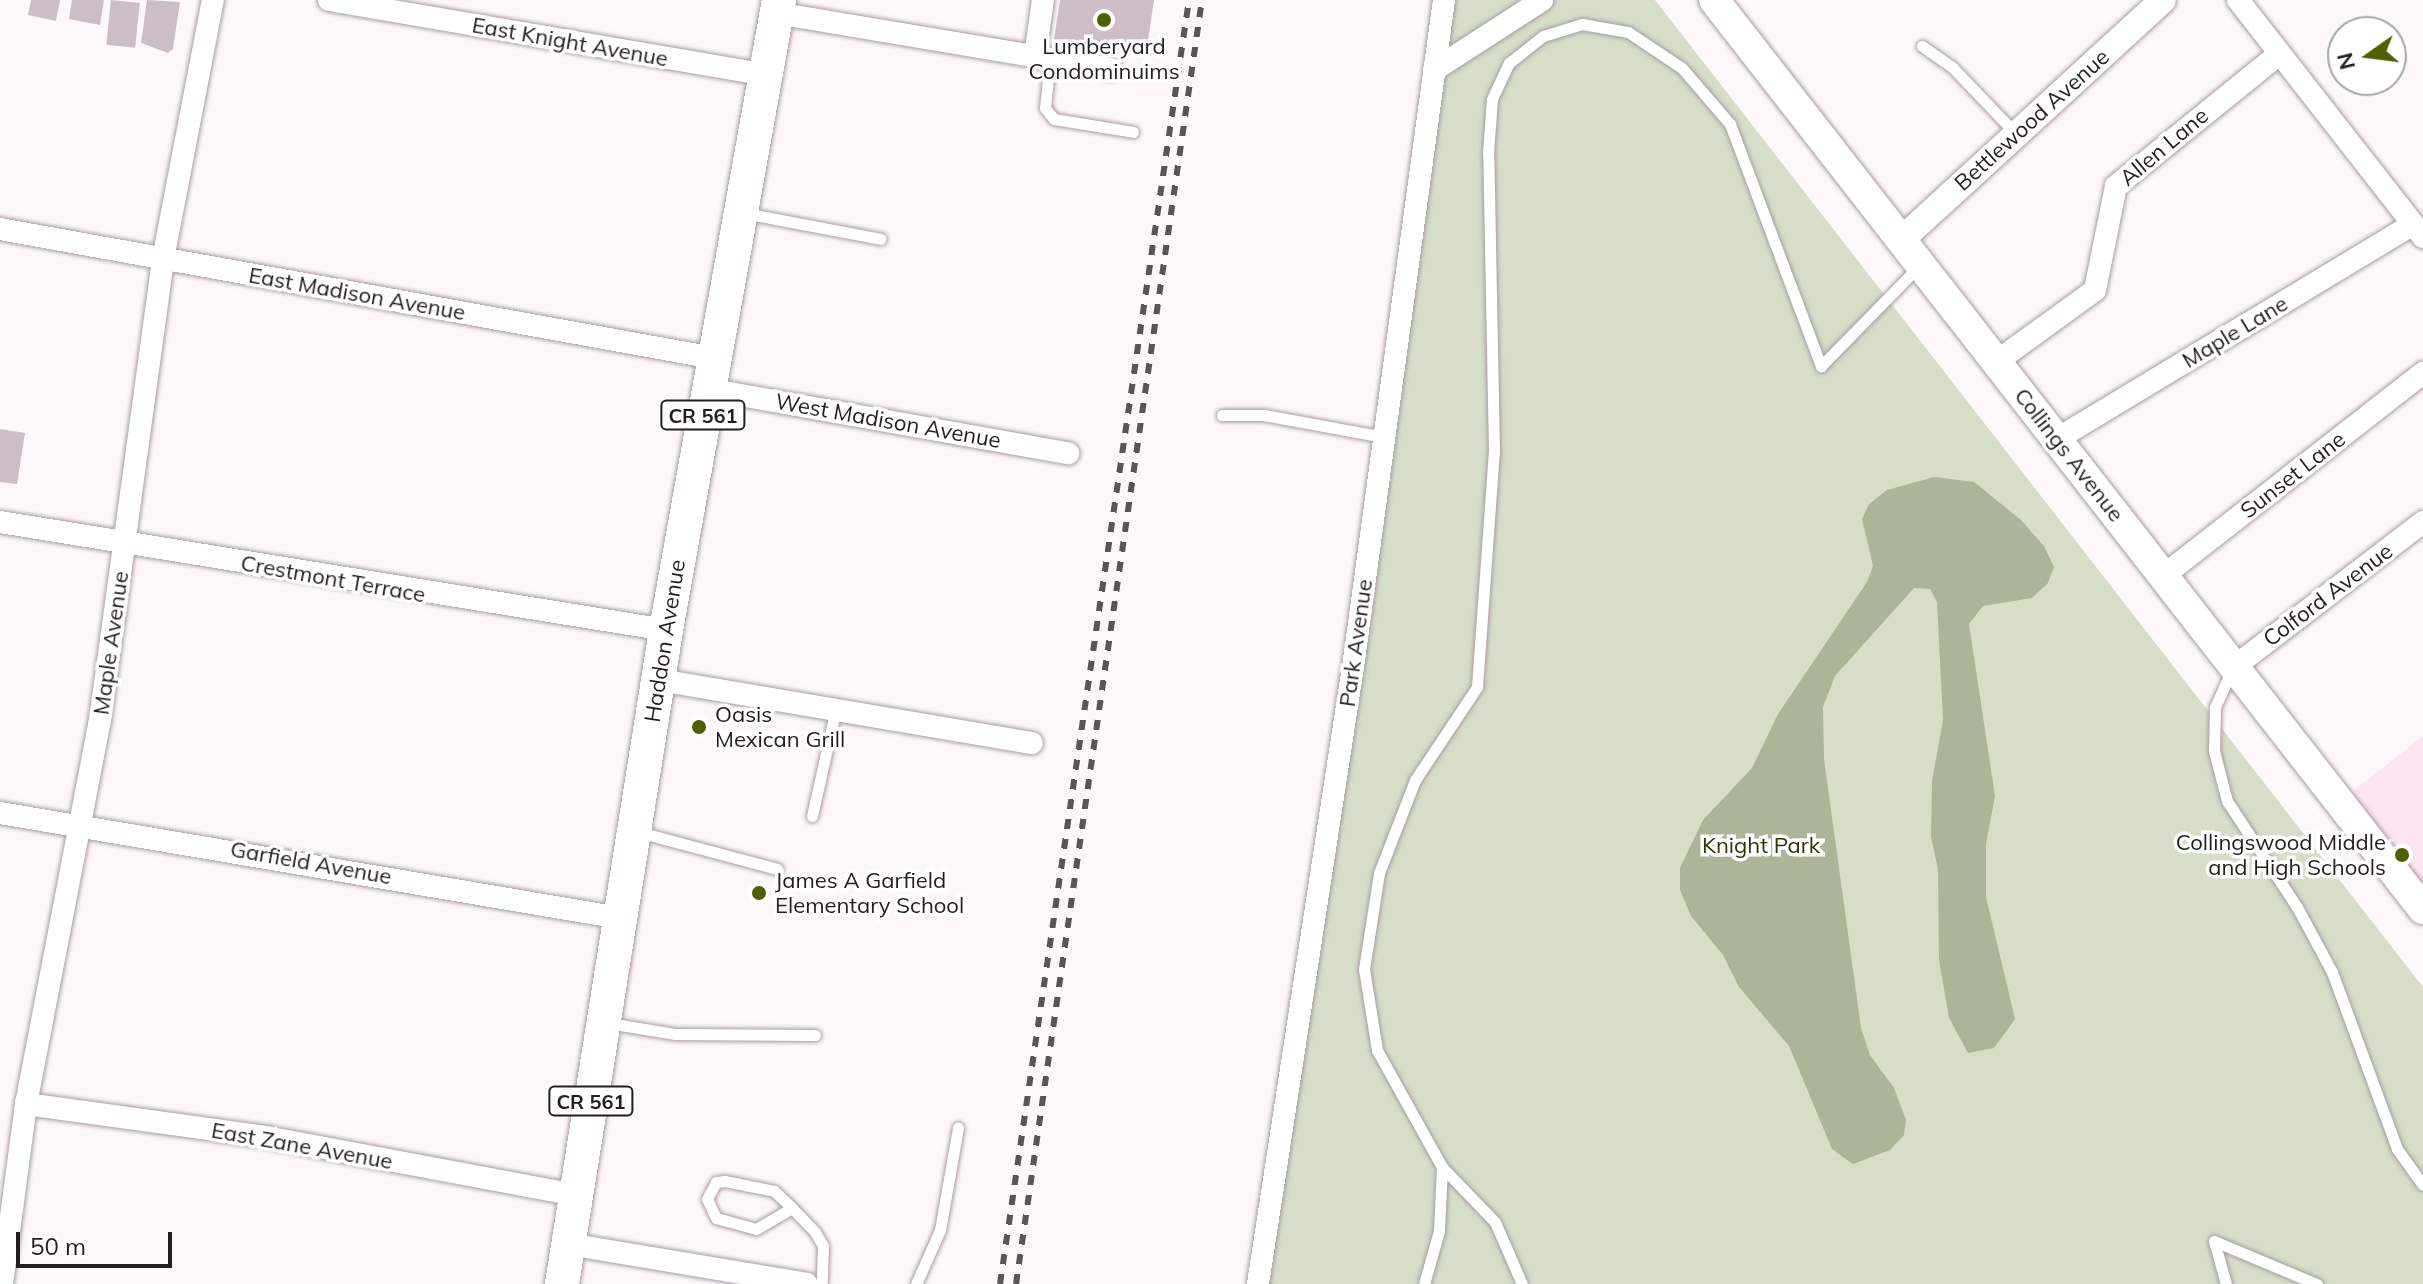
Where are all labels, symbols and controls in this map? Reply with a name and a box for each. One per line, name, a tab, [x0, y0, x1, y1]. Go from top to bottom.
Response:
marker: Lumberyard Condominuims	[1095, 11, 1113, 29]
street label: East Knight Avenue	[470, 12, 670, 72]
north arrow	[2327, 16, 2407, 96]
place label: Lumberyard Condominuims	[1028, 33, 1180, 84]
street label: Bettlewood Avenue	[1949, 44, 2115, 196]
text: N	[2330, 50, 2361, 73]
street label: Allen Lane	[2114, 102, 2214, 192]
street label: East Madison Avenue	[247, 262, 467, 326]
street label: Maple Lane	[2178, 290, 2292, 374]
street label: Collings Avenue	[2009, 383, 2129, 527]
street label: West Madison Avenue	[773, 388, 1003, 454]
road number: CR 561	[659, 399, 747, 431]
street label: Sunset Lane	[2235, 426, 2351, 524]
street label: Colford Avenue	[2258, 538, 2398, 652]
street label: Crestmont Terrace	[239, 550, 427, 608]
street label: Haddon Avenue	[639, 558, 691, 724]
street label: Maple Avenue	[88, 569, 134, 717]
street label: Park Avenue	[1334, 577, 1378, 709]
place label: Oasis Mexican Grill	[715, 701, 845, 752]
marker: Oasis Mexican Grill	[690, 718, 708, 736]
place label: Collingswood Middle and High Schools	[2176, 829, 2386, 880]
park label: Knight Park	[1702, 833, 1820, 859]
street label: Garfield Avenue	[228, 836, 394, 890]
marker: Collingswood Middle and High Schools	[2393, 846, 2411, 864]
place label: James A Garfield Elementary School	[775, 867, 964, 918]
marker: James A Garfield Elementary School	[750, 884, 768, 902]
road number: CR 561	[547, 1085, 635, 1117]
street label: East Zane Avenue	[209, 1117, 395, 1175]
scale bar	[20, 1216, 176, 1266]
text: 50 m	[30, 1231, 86, 1261]

